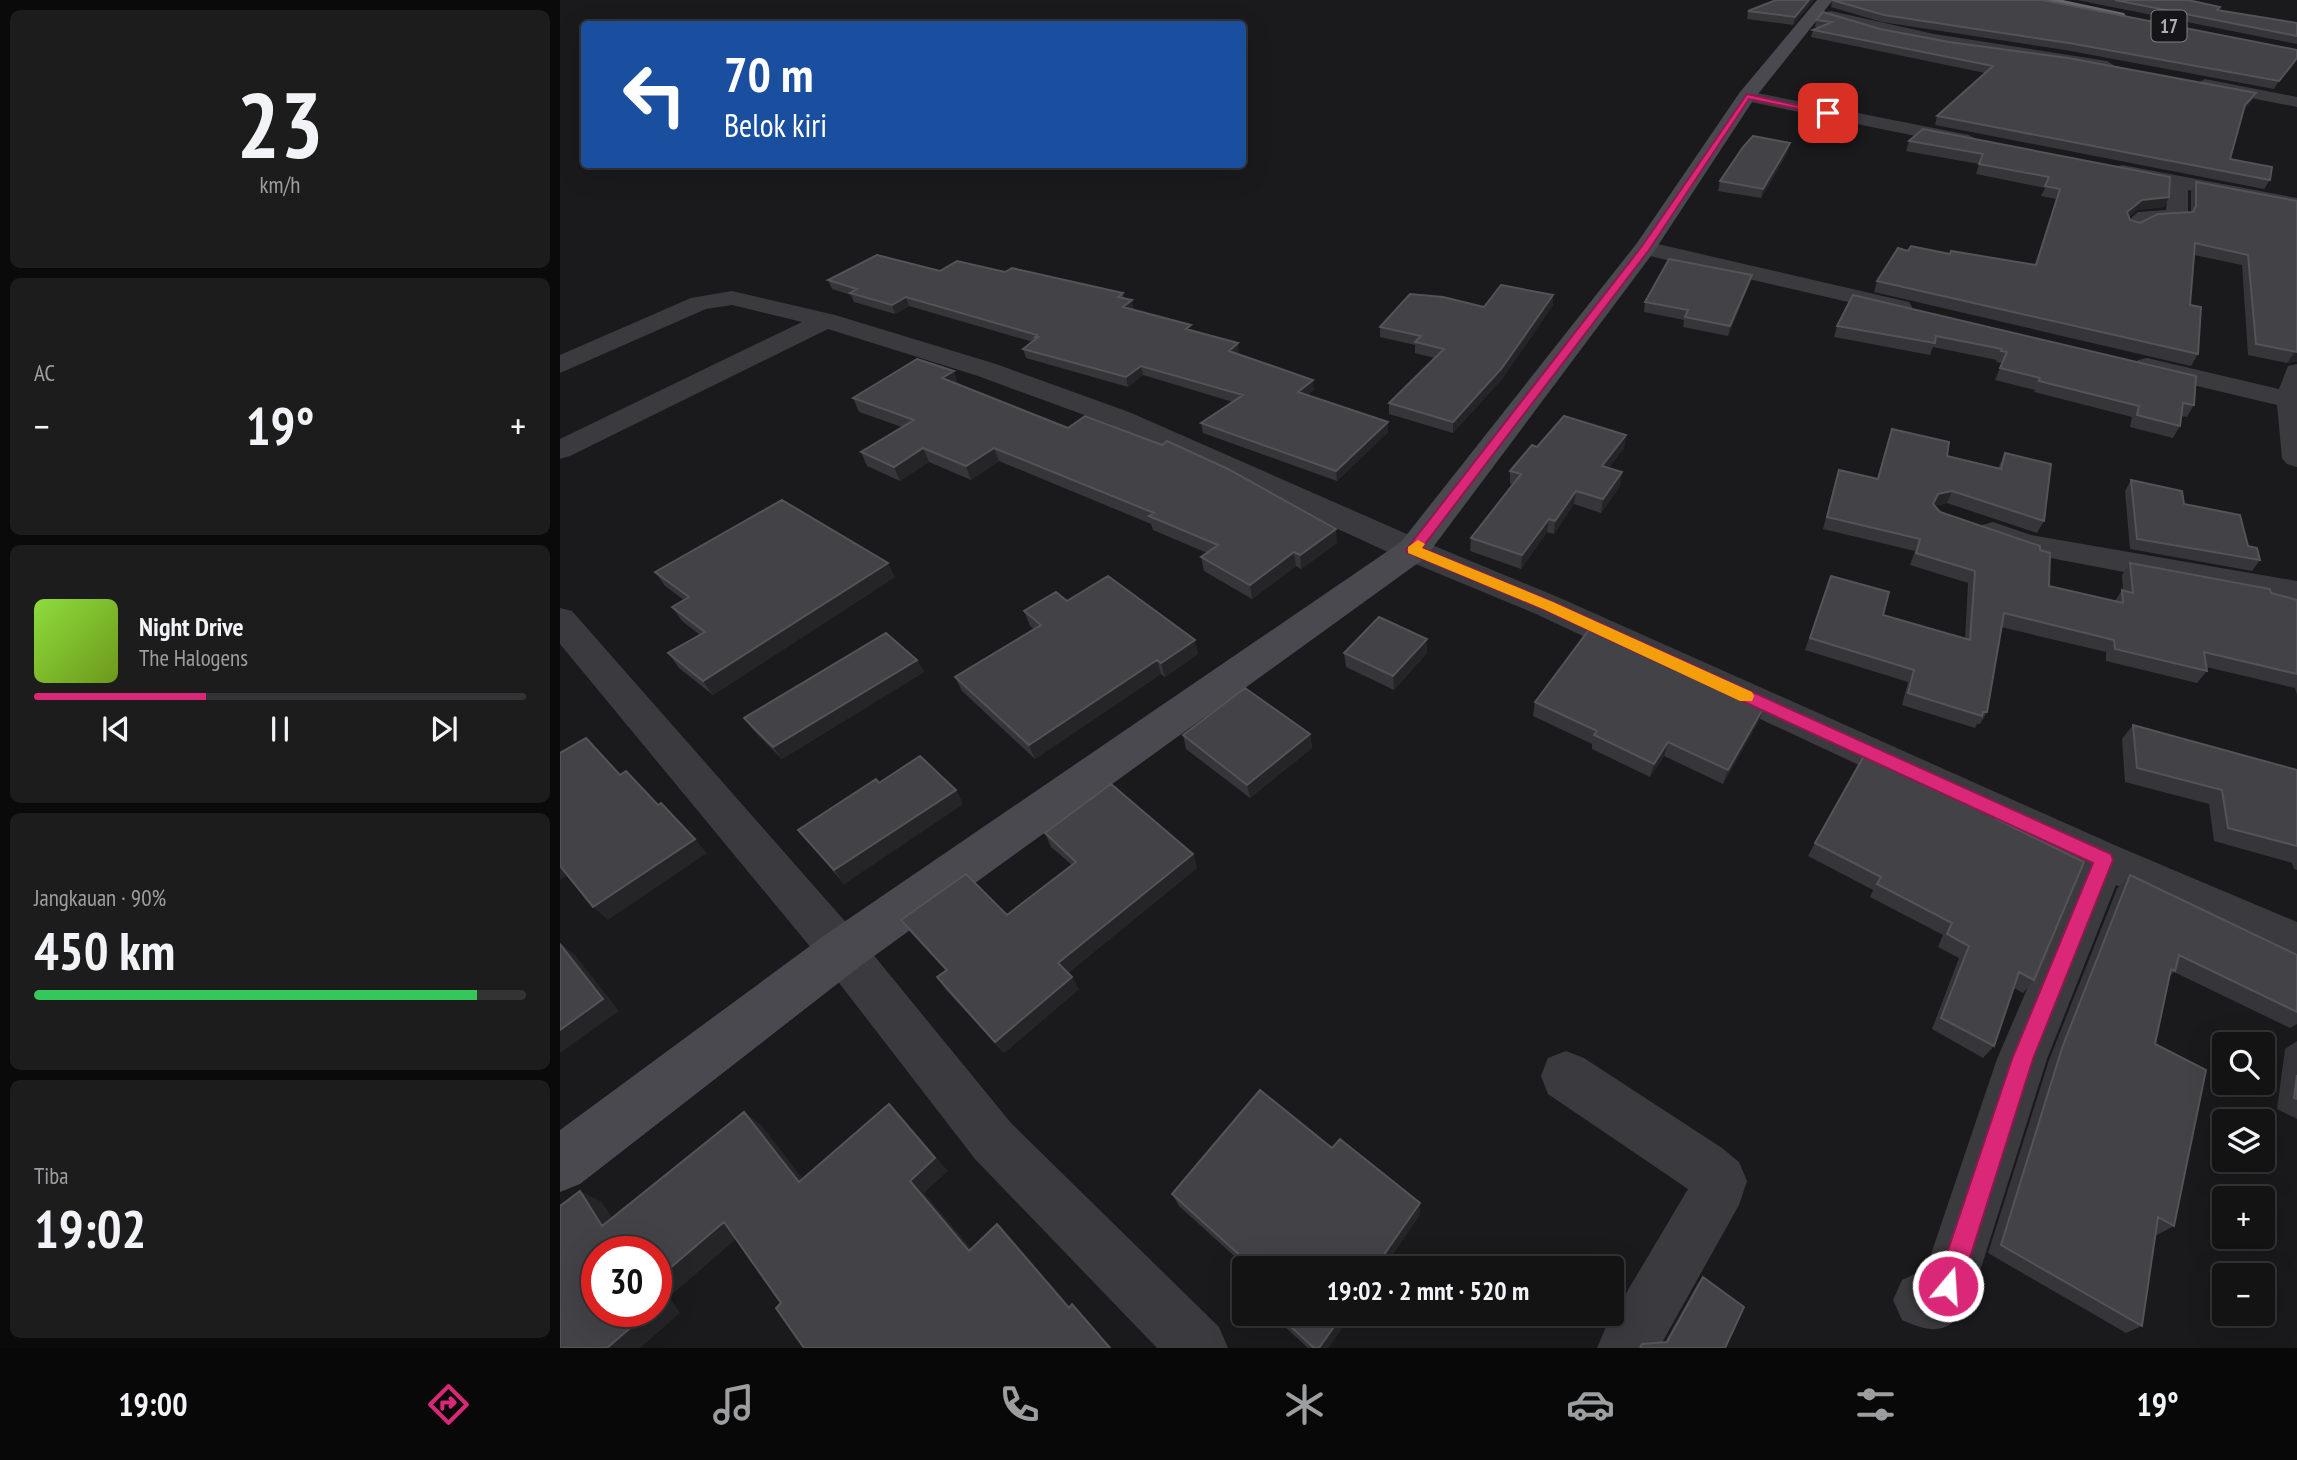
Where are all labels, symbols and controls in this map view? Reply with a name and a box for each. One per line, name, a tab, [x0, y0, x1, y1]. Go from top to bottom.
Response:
road number: 17	[2152, 10, 2186, 42]
text: 70 m	[724, 42, 813, 106]
icon: left	[609, 49, 700, 140]
text: 23	[237, 65, 324, 183]
pin	[1798, 83, 1858, 143]
icon: arrive	[1809, 94, 1847, 132]
text: Belok kiri	[724, 104, 827, 146]
text: km/h	[260, 170, 300, 199]
text: AC	[34, 358, 55, 387]
text: 19°	[246, 392, 314, 459]
text: −	[34, 401, 50, 450]
text: +	[510, 401, 526, 450]
text: Night Drive	[139, 610, 244, 643]
text: The Halogens	[139, 643, 248, 672]
icon: previous	[97, 710, 135, 748]
icon: pause	[261, 710, 299, 748]
icon: next	[425, 710, 463, 748]
text: Jangkauan · 90%	[34, 883, 166, 912]
text: 450 km	[34, 917, 175, 984]
map controls	[2212, 1032, 2275, 1326]
button: search	[2212, 1032, 2275, 1095]
button: layers	[2212, 1109, 2275, 1172]
text: Tiba	[34, 1161, 68, 1190]
button: +	[2212, 1186, 2275, 1249]
text: 19:02	[34, 1195, 146, 1262]
speed limit sign: 30	[581, 1236, 672, 1327]
position arrow	[1911, 1249, 1985, 1323]
button: −	[2212, 1263, 2275, 1326]
text: 19:02 · 2 mnt · 520 m	[1327, 1274, 1529, 1307]
icon: directions	[424, 1380, 473, 1429]
icon: music	[709, 1380, 758, 1429]
icon: phone	[995, 1380, 1044, 1429]
icon: climate	[1280, 1380, 1329, 1429]
icon: car	[1566, 1380, 1615, 1429]
icon: filters	[1851, 1380, 1900, 1429]
text: 19:00	[118, 1383, 187, 1425]
text: 19°	[2137, 1383, 2179, 1425]

